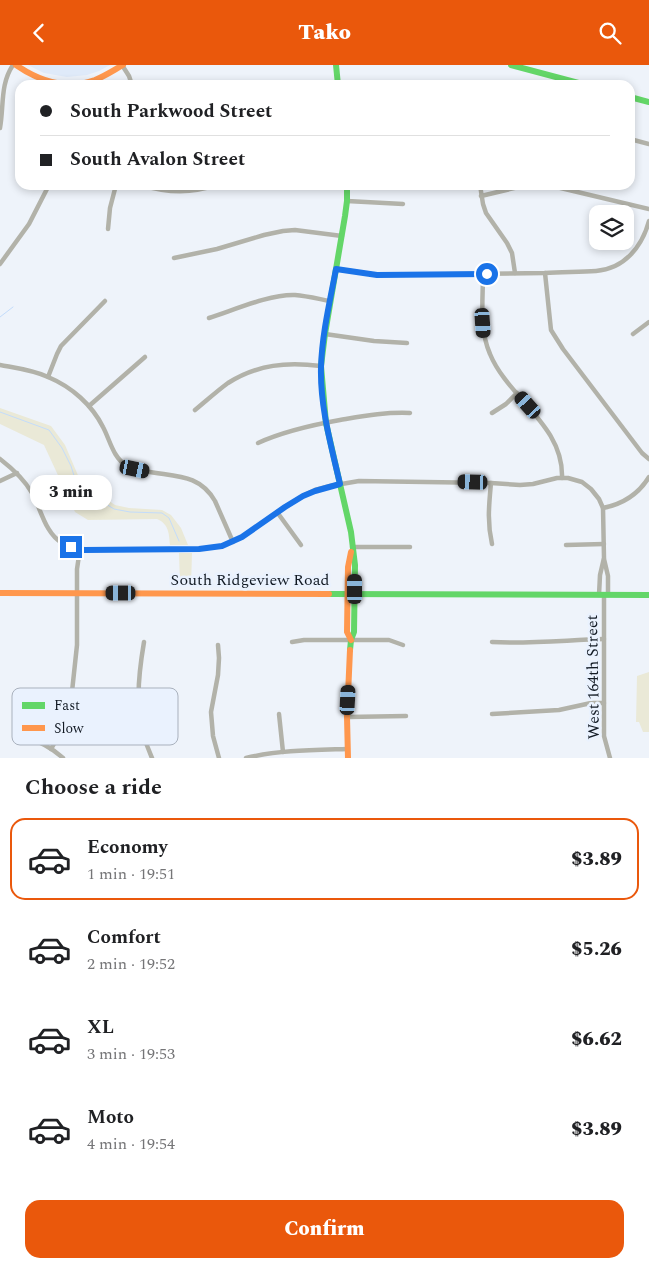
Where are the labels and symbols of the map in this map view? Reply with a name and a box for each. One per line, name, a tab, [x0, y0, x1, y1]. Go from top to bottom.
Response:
route start	[476, 263, 498, 285]
car	[474, 308, 491, 338]
car	[512, 389, 543, 421]
car	[118, 459, 151, 479]
car	[457, 474, 488, 490]
callout: 3 min	[30, 475, 112, 509]
route end	[60, 536, 82, 558]
street label: South Ridgeview Road	[171, 568, 329, 592]
car	[347, 574, 362, 604]
car	[106, 586, 136, 601]
street label: West 164th Street	[580, 614, 606, 739]
car	[339, 685, 356, 715]
legend	[12, 688, 178, 745]
text: Fast	[54, 695, 80, 716]
text: Slow	[54, 718, 84, 739]

